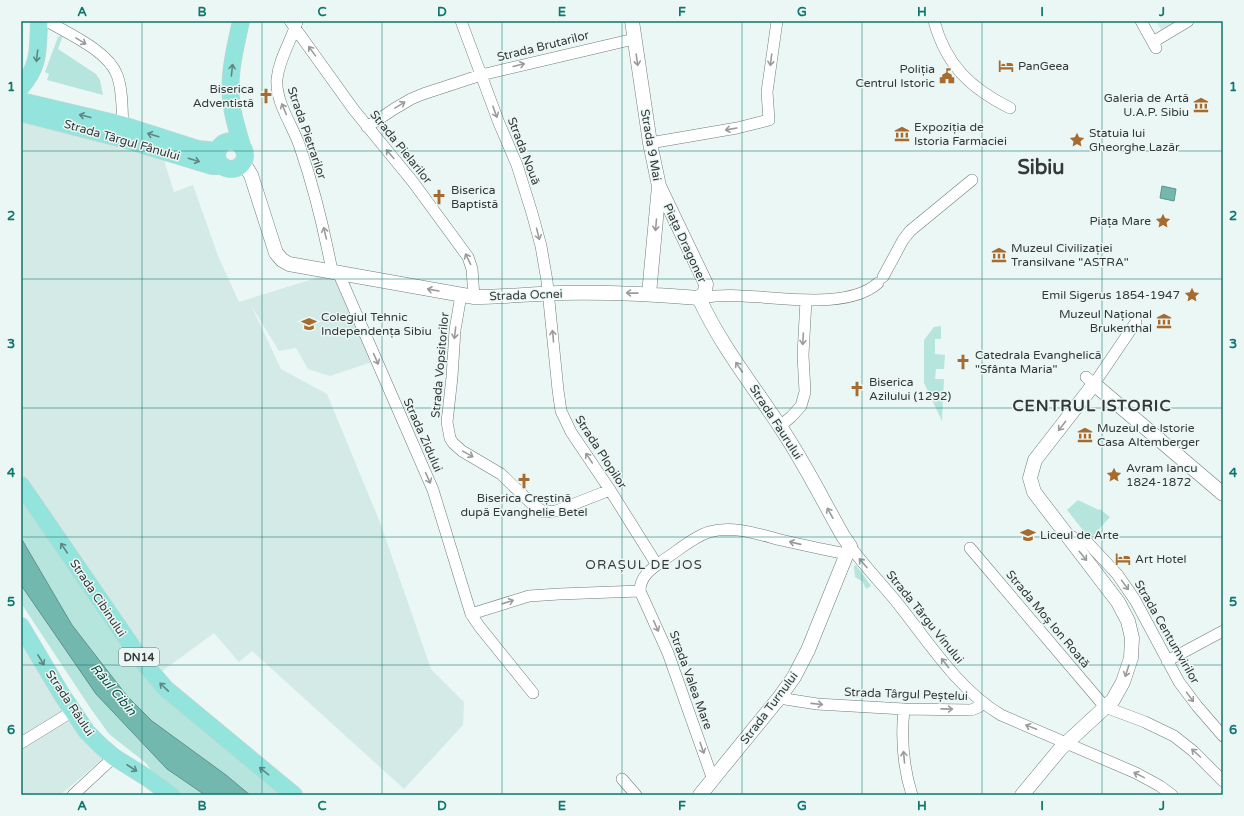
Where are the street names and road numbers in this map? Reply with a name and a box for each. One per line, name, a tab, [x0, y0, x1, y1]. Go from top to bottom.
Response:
street label: Strada Brutarilor	[495, 28, 591, 64]
street label: Strada Pietrarilor	[285, 85, 329, 181]
street label: Strada Pielarilor	[367, 107, 435, 187]
street label: Strada 9 Mai	[638, 108, 664, 182]
street label: Strada Nouă	[505, 115, 543, 187]
street label: Strada Târgul Fânului	[62, 117, 182, 163]
street label: Piața Dragoner	[661, 201, 710, 285]
street label: Strada Ocnei	[489, 287, 563, 303]
street label: Strada Vopsitorilor	[428, 311, 452, 418]
street label: Strada Faurului	[747, 382, 805, 462]
street label: Strada Zidului	[400, 396, 446, 474]
street label: Strada Plopilor	[572, 413, 630, 491]
street label: Strada Cibinului	[67, 557, 129, 639]
street label: Strada Moș Ion Roată	[1003, 567, 1093, 671]
street label: Strada Târgu Vinului	[883, 568, 967, 666]
street label: Strada Centumvirilor	[1132, 578, 1203, 687]
street label: Strada Valea Mare	[667, 629, 715, 731]
road number: DN14	[119, 648, 159, 666]
street label: Strada Râului	[43, 667, 97, 739]
street label: Strada Turnului	[737, 669, 801, 747]
street label: Strada Târgul Peștelui	[844, 685, 968, 703]

